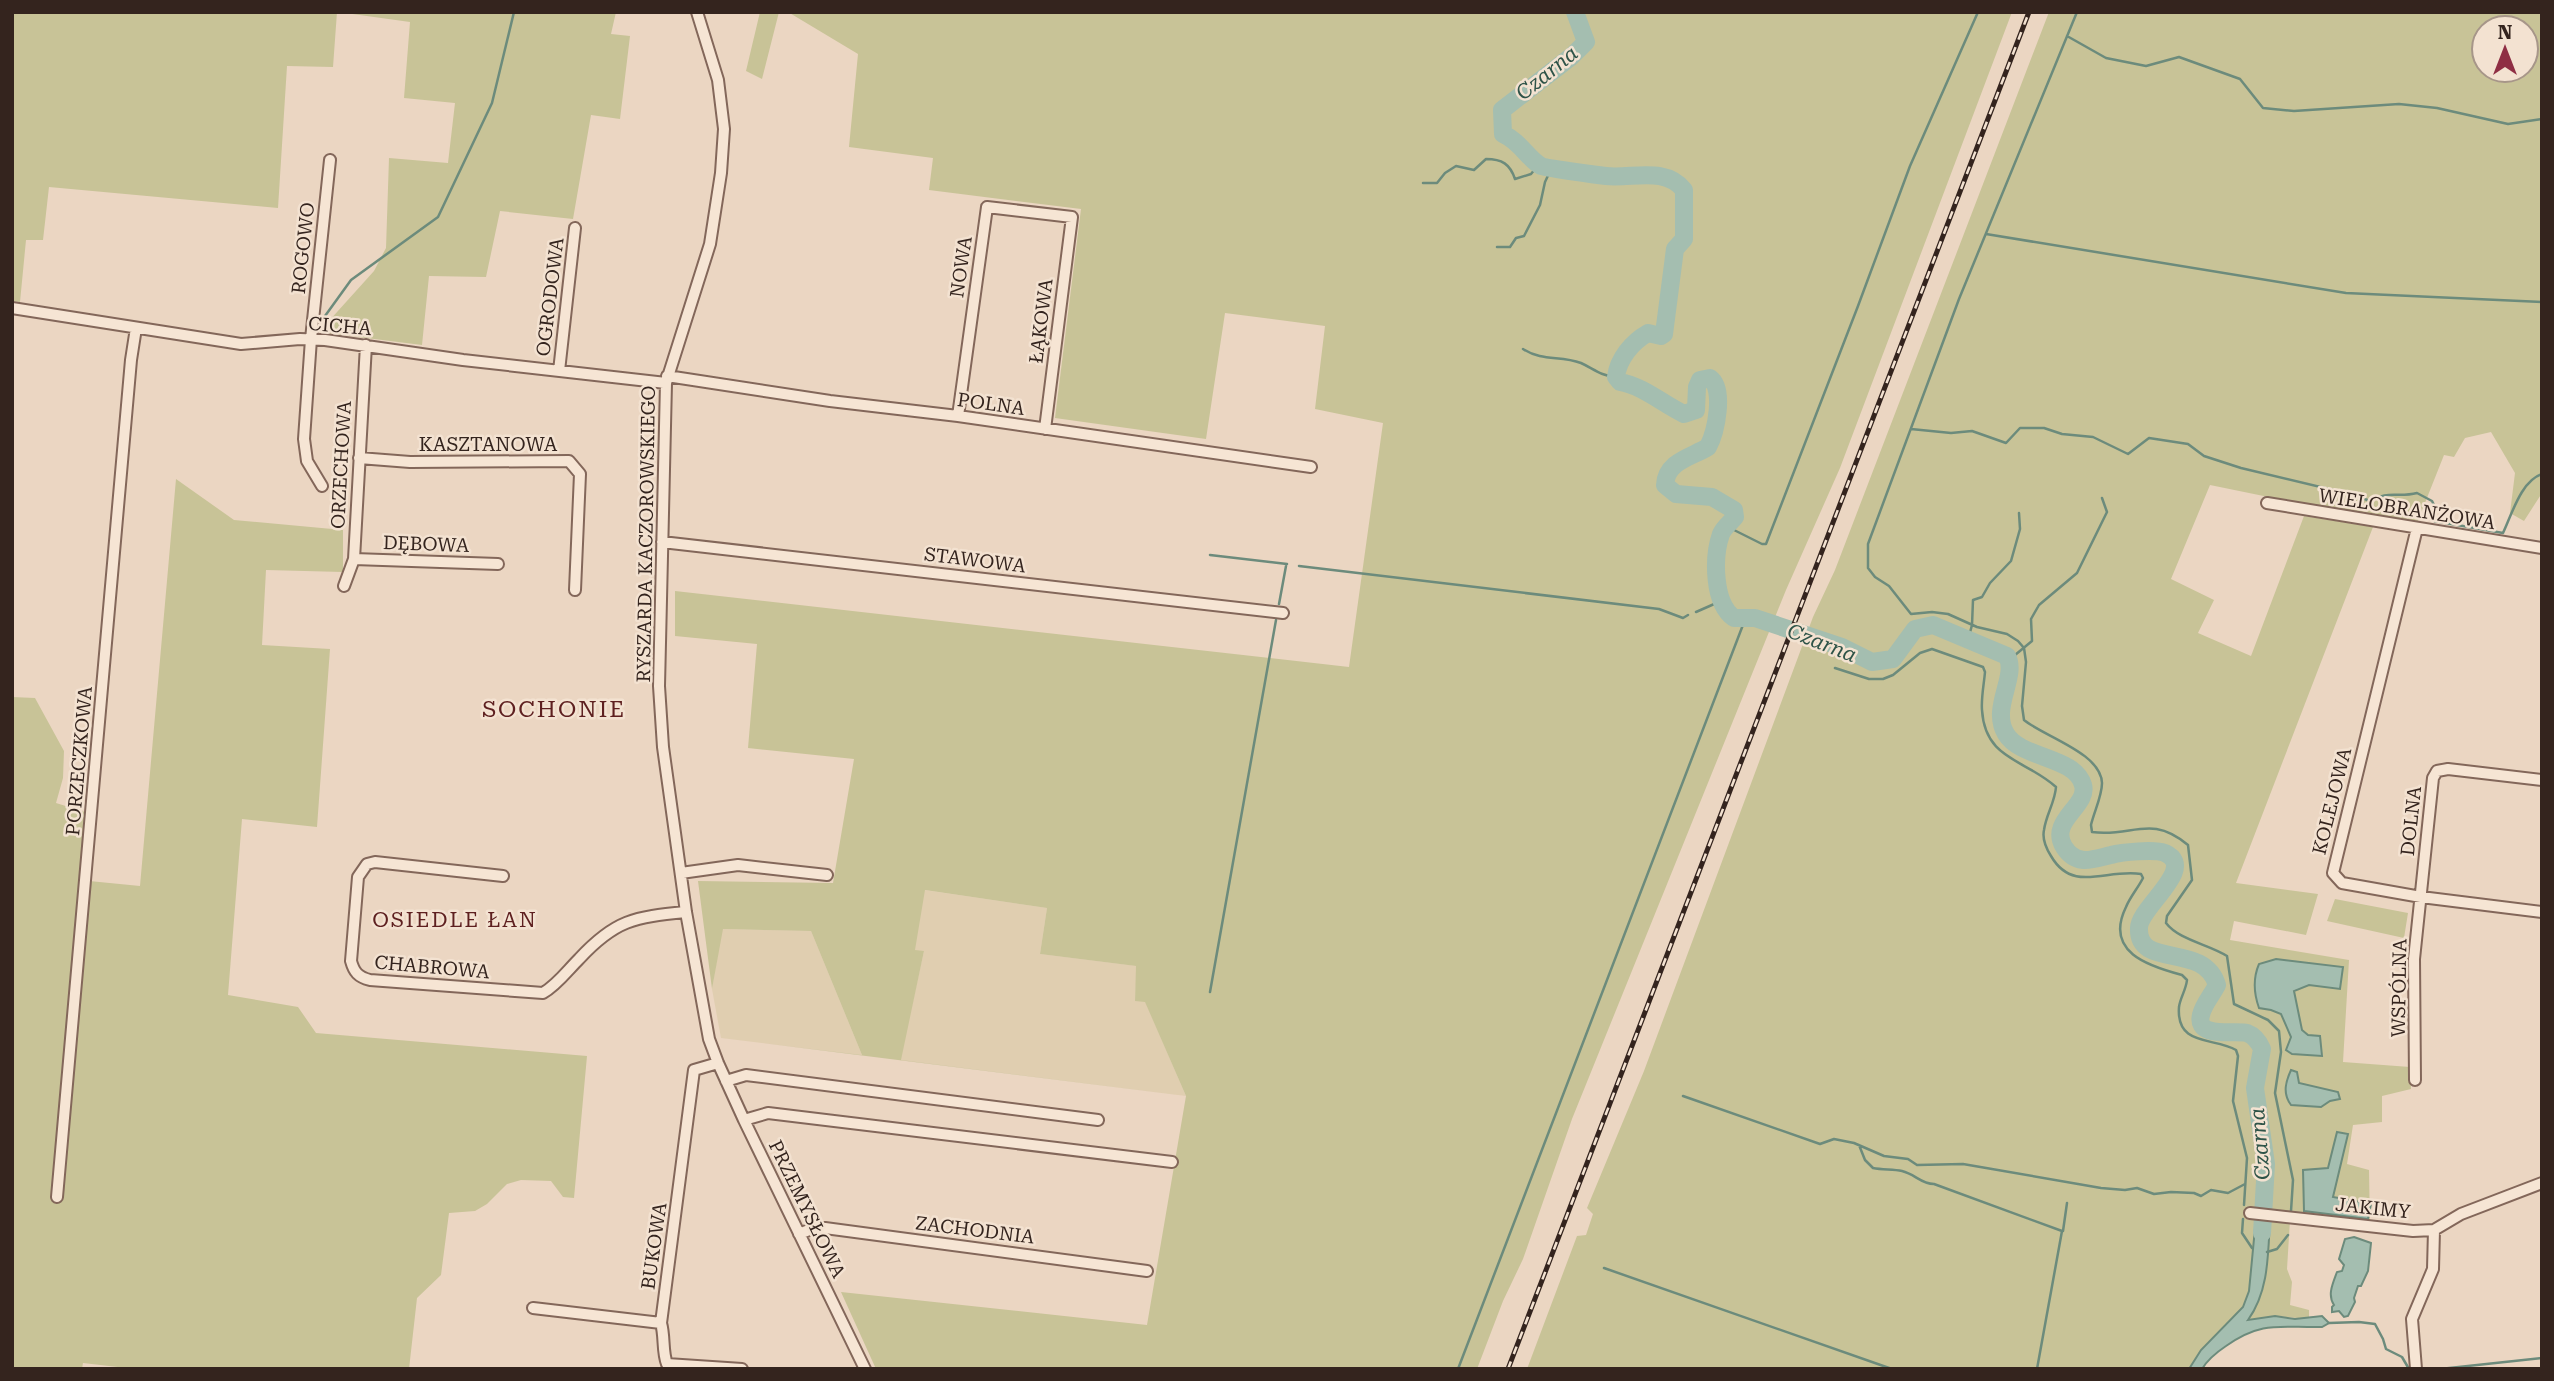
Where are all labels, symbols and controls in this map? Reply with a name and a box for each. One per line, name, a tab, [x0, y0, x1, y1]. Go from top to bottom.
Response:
north arrow	[2470, 14, 2540, 84]
text: N	[2498, 21, 2513, 44]
water label: Czarna	[1511, 41, 1583, 105]
street label: ROGOWO	[287, 201, 319, 295]
street label: NOWA	[945, 234, 977, 299]
street label: OGRODOWA	[531, 236, 569, 358]
street label: ŁĄKOWA	[1024, 277, 1058, 365]
street label: CICHA	[307, 312, 373, 340]
street label: RYSZARDA KACZOROWSKIEGO	[632, 385, 660, 683]
street label: POLNA	[956, 388, 1027, 420]
street label: ORZECHOWA	[326, 400, 356, 530]
street label: KASZTANOWA	[419, 433, 558, 456]
street label: WIELOBRANŻOWA	[2317, 484, 2498, 534]
street label: DĘBOWA	[382, 531, 470, 557]
street label: STAWOWA	[923, 542, 1028, 578]
water label: Czarna	[1784, 619, 1860, 667]
street label: PORZECZKOWA	[61, 685, 97, 837]
district label: SOCHONIE	[482, 696, 626, 723]
street label: KOLEJOWA	[2308, 744, 2357, 857]
street label: DOLNA	[2396, 784, 2426, 857]
district label: OSIEDLE ŁAN	[372, 908, 538, 932]
street label: WSPÓLNA	[2387, 938, 2411, 1038]
street label: CHABROWA	[374, 951, 491, 984]
water label: Czarna	[2245, 1107, 2275, 1181]
street label: PRZEMYSŁOWA	[764, 1136, 851, 1282]
street label: JAKIMY	[2334, 1193, 2412, 1223]
street label: BUKOWA	[637, 1200, 672, 1291]
street label: ZACHODNIA	[914, 1211, 1036, 1249]

